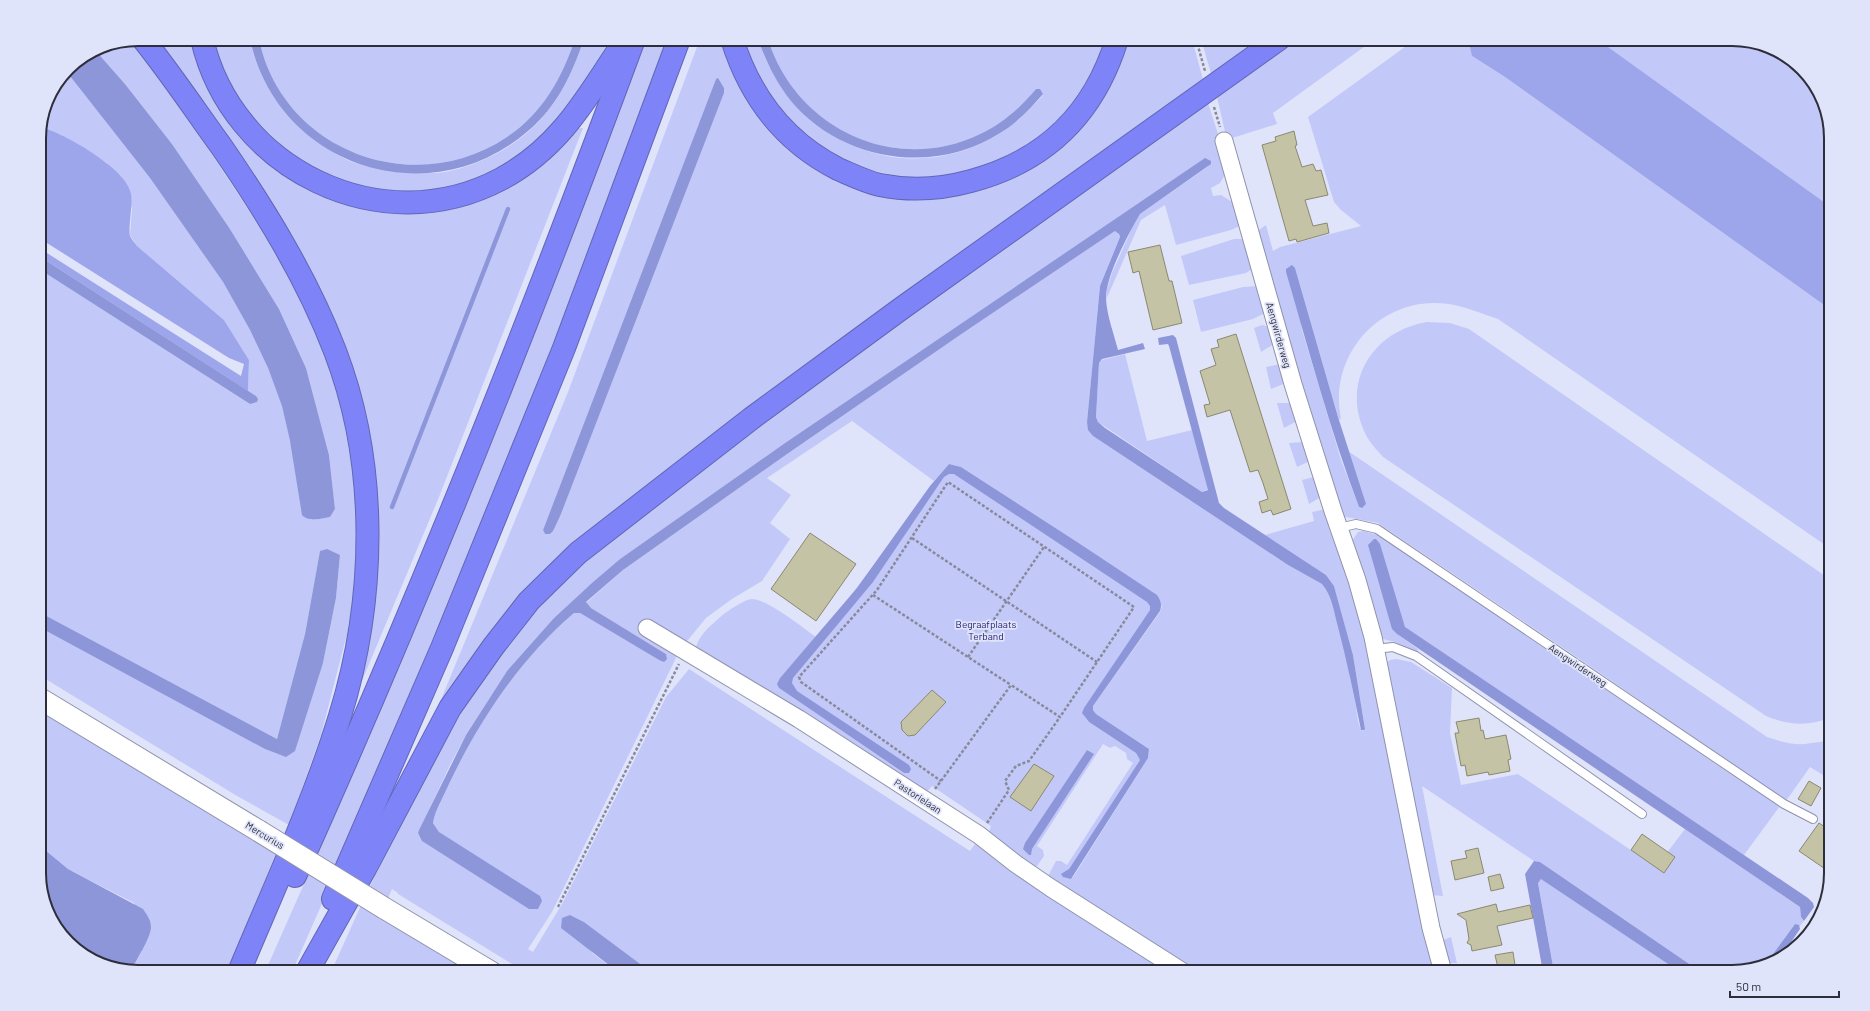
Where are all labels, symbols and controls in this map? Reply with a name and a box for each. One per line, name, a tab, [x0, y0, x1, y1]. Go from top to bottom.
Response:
street label: Aengwirderweg	[1264, 301, 1294, 369]
park label: Begraafplaats Terband	[956, 618, 1017, 642]
street label: Aengwirderweg	[1547, 641, 1609, 689]
street label: Pastorielaan	[892, 776, 944, 816]
street label: Mercurius	[243, 819, 287, 851]
scale bar	[1730, 973, 1839, 999]
text: 50 m	[1736, 979, 1761, 993]

